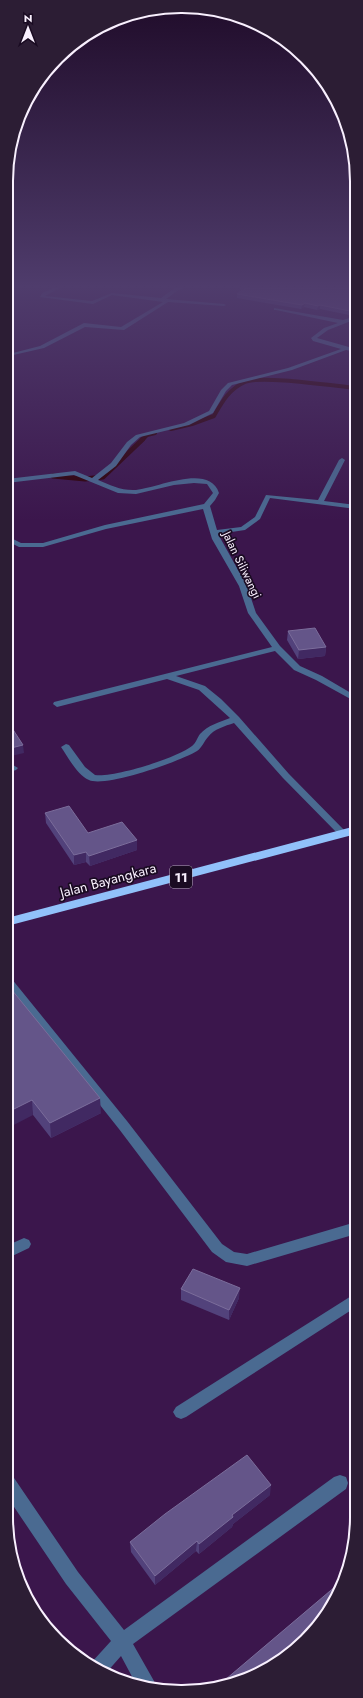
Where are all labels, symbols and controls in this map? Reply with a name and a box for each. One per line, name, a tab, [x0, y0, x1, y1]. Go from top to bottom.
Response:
north arrow	[8, 8, 48, 48]
text: N	[24, 10, 32, 26]
street label: Jalan Siliwangi	[217, 527, 266, 602]
street label: Jalan Bayangkara	[56, 858, 158, 903]
road number: 11	[170, 866, 192, 888]

